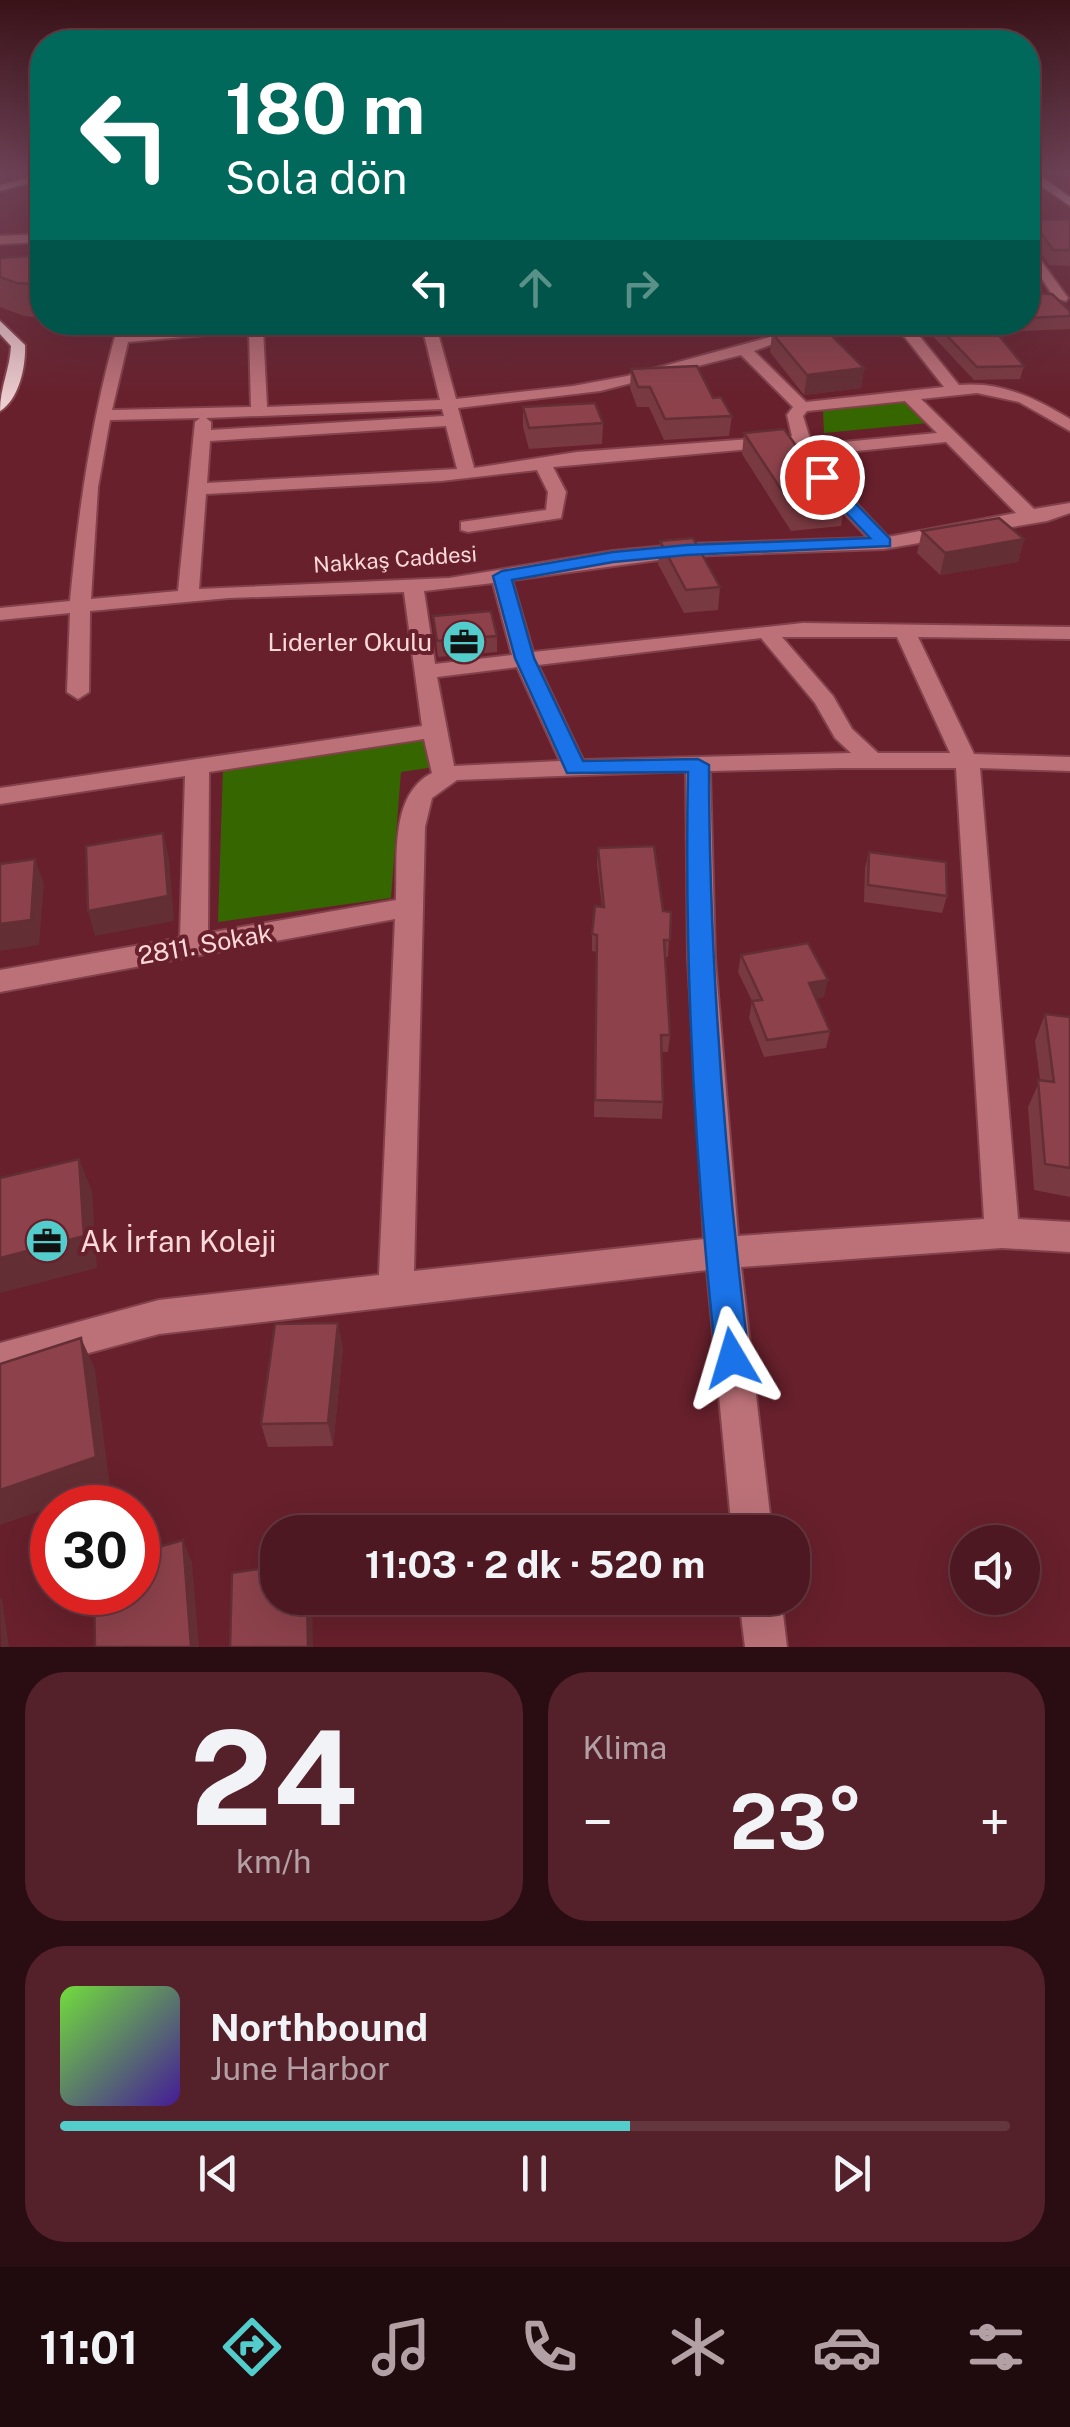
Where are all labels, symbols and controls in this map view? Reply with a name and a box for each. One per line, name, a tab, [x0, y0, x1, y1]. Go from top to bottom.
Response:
text: 180 m	[225, 67, 425, 150]
icon: left	[60, 70, 190, 200]
text: Sola dön	[225, 151, 408, 204]
icon: left	[403, 260, 458, 315]
icon: ahead	[508, 260, 563, 315]
icon: right	[613, 260, 668, 315]
pin	[780, 435, 865, 520]
icon: arrive	[795, 450, 850, 505]
street label: Nakkaş Caddesi	[312, 540, 478, 578]
office icon: Liderler Okulu	[441, 619, 487, 665]
place label: Liderler Okulu	[267, 627, 432, 657]
street label: 2811. Sokak	[136, 917, 274, 971]
office icon: Ak İrfan Koleji	[24, 1218, 70, 1264]
place label: Ak İrfan Koleji	[80, 1223, 276, 1259]
position arrow	[680, 1306, 784, 1410]
speed limit sign: 30	[30, 1485, 160, 1615]
map controls	[950, 1525, 1040, 1615]
button: sound	[950, 1525, 1040, 1615]
text: 11:03 · 2 dk · 520 m	[365, 1542, 705, 1587]
text: 24	[190, 1702, 358, 1854]
text: Klima	[583, 1729, 667, 1766]
text: 23°	[730, 1778, 863, 1866]
text: −	[583, 1790, 613, 1854]
text: +	[980, 1790, 1010, 1854]
text: km/h	[236, 1843, 311, 1880]
text: Northbound	[210, 2005, 428, 2050]
text: June Harbor	[210, 2050, 390, 2087]
icon: previous	[191, 2146, 246, 2201]
icon: pause	[507, 2146, 562, 2201]
icon: next	[824, 2146, 879, 2201]
icon: directions	[217, 2312, 287, 2382]
icon: music	[366, 2312, 436, 2382]
icon: phone	[514, 2312, 584, 2382]
icon: climate	[663, 2312, 733, 2382]
icon: car	[812, 2312, 882, 2382]
icon: filters	[961, 2312, 1031, 2382]
text: 11:01	[39, 2321, 138, 2374]

